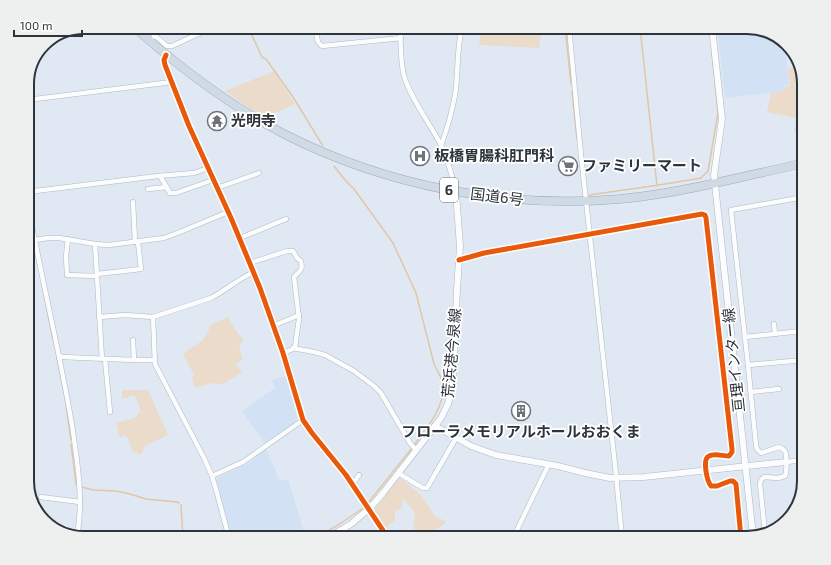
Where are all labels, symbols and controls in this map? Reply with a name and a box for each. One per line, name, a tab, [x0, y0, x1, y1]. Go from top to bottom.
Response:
scale bar	[14, 12, 82, 38]
text: 100 m	[20, 18, 52, 32]
temple icon: 光明寺	[206, 110, 228, 132]
place label: 光明寺	[231, 111, 276, 129]
hospital icon: 板橋胃腸科肛門科	[409, 145, 431, 167]
place label: 板橋胃腸科肛門科	[434, 146, 554, 164]
supermarket icon: ファミリーマート	[557, 155, 579, 177]
place label: ファミリーマート	[582, 156, 702, 174]
road number: 6	[440, 178, 458, 202]
street label: 国道6号	[469, 184, 525, 208]
street label: 荒浜港今泉線	[438, 307, 464, 399]
street label: 亘理インター線	[719, 307, 747, 413]
building icon: フローラメモリアルホールおおくま	[510, 400, 532, 422]
place label: フローラメモリアルホールおおくま	[401, 422, 641, 440]

